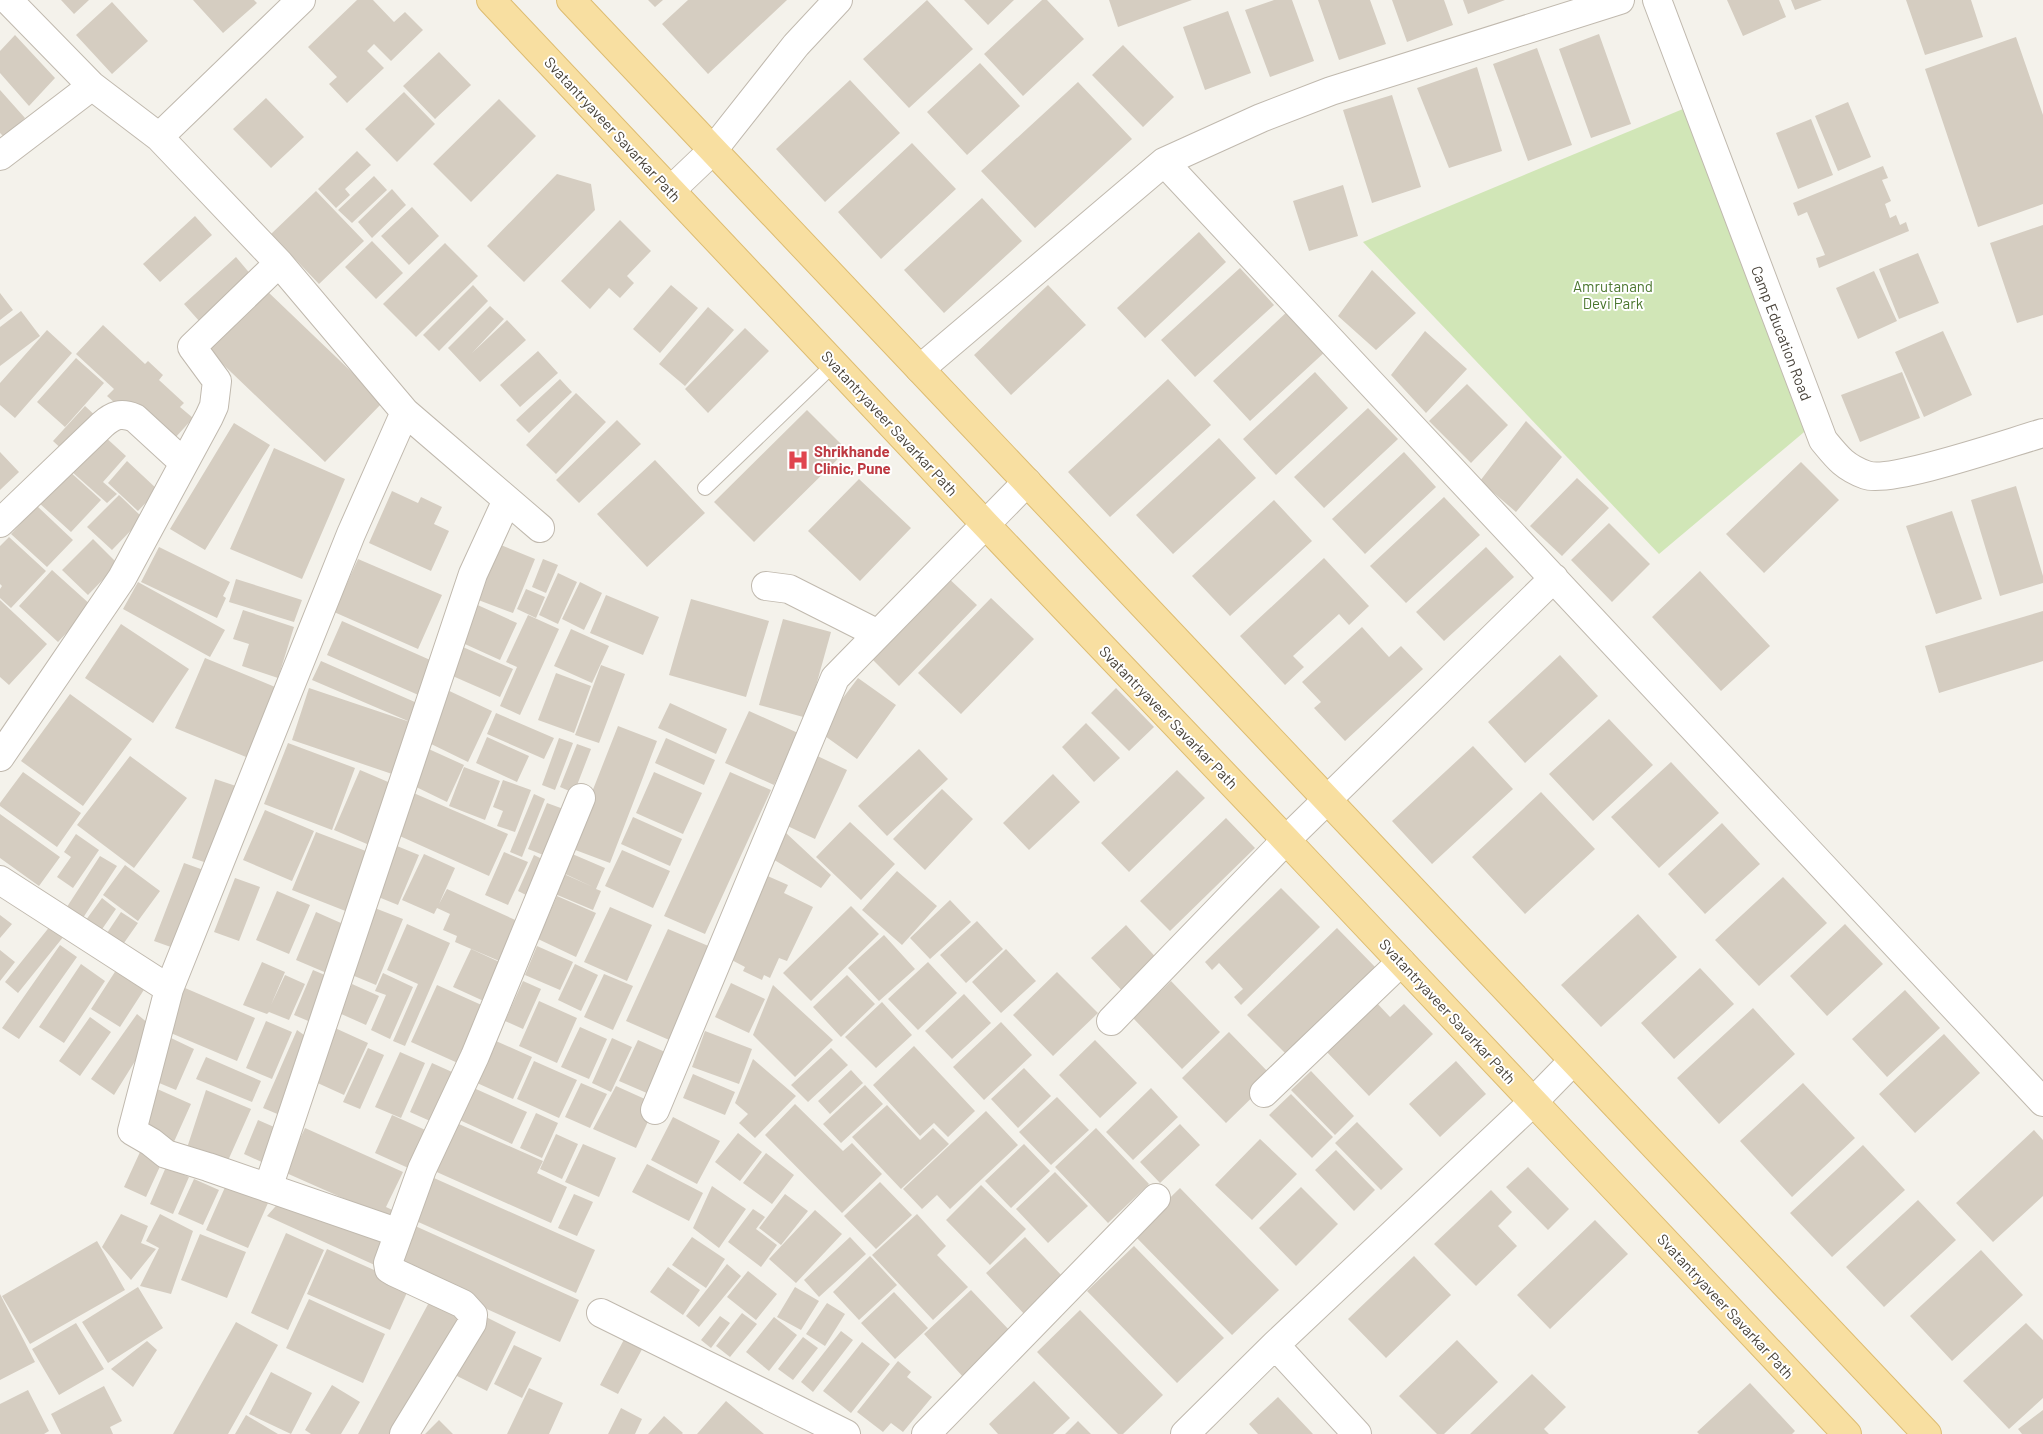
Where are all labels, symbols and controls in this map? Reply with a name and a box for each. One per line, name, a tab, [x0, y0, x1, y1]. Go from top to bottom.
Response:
street label: Svatantryaveer Savarkar Path	[541, 53, 685, 205]
street label: Camp Education Road	[1748, 263, 1816, 403]
park label: Amrutanand Devi Park	[1573, 277, 1653, 312]
street label: Svatantryaveer Savarkar Path	[818, 347, 962, 499]
place label: Shrikhande Clinic, Pune	[814, 442, 891, 477]
hospital icon: Shrikhande Clinic, Pune	[785, 447, 811, 473]
street label: Svatantryaveer Savarkar Path	[1096, 642, 1242, 792]
street label: Svatantryaveer Savarkar Path	[1376, 935, 1520, 1087]
street label: Svatantryaveer Savarkar Path	[1654, 1230, 1798, 1382]

